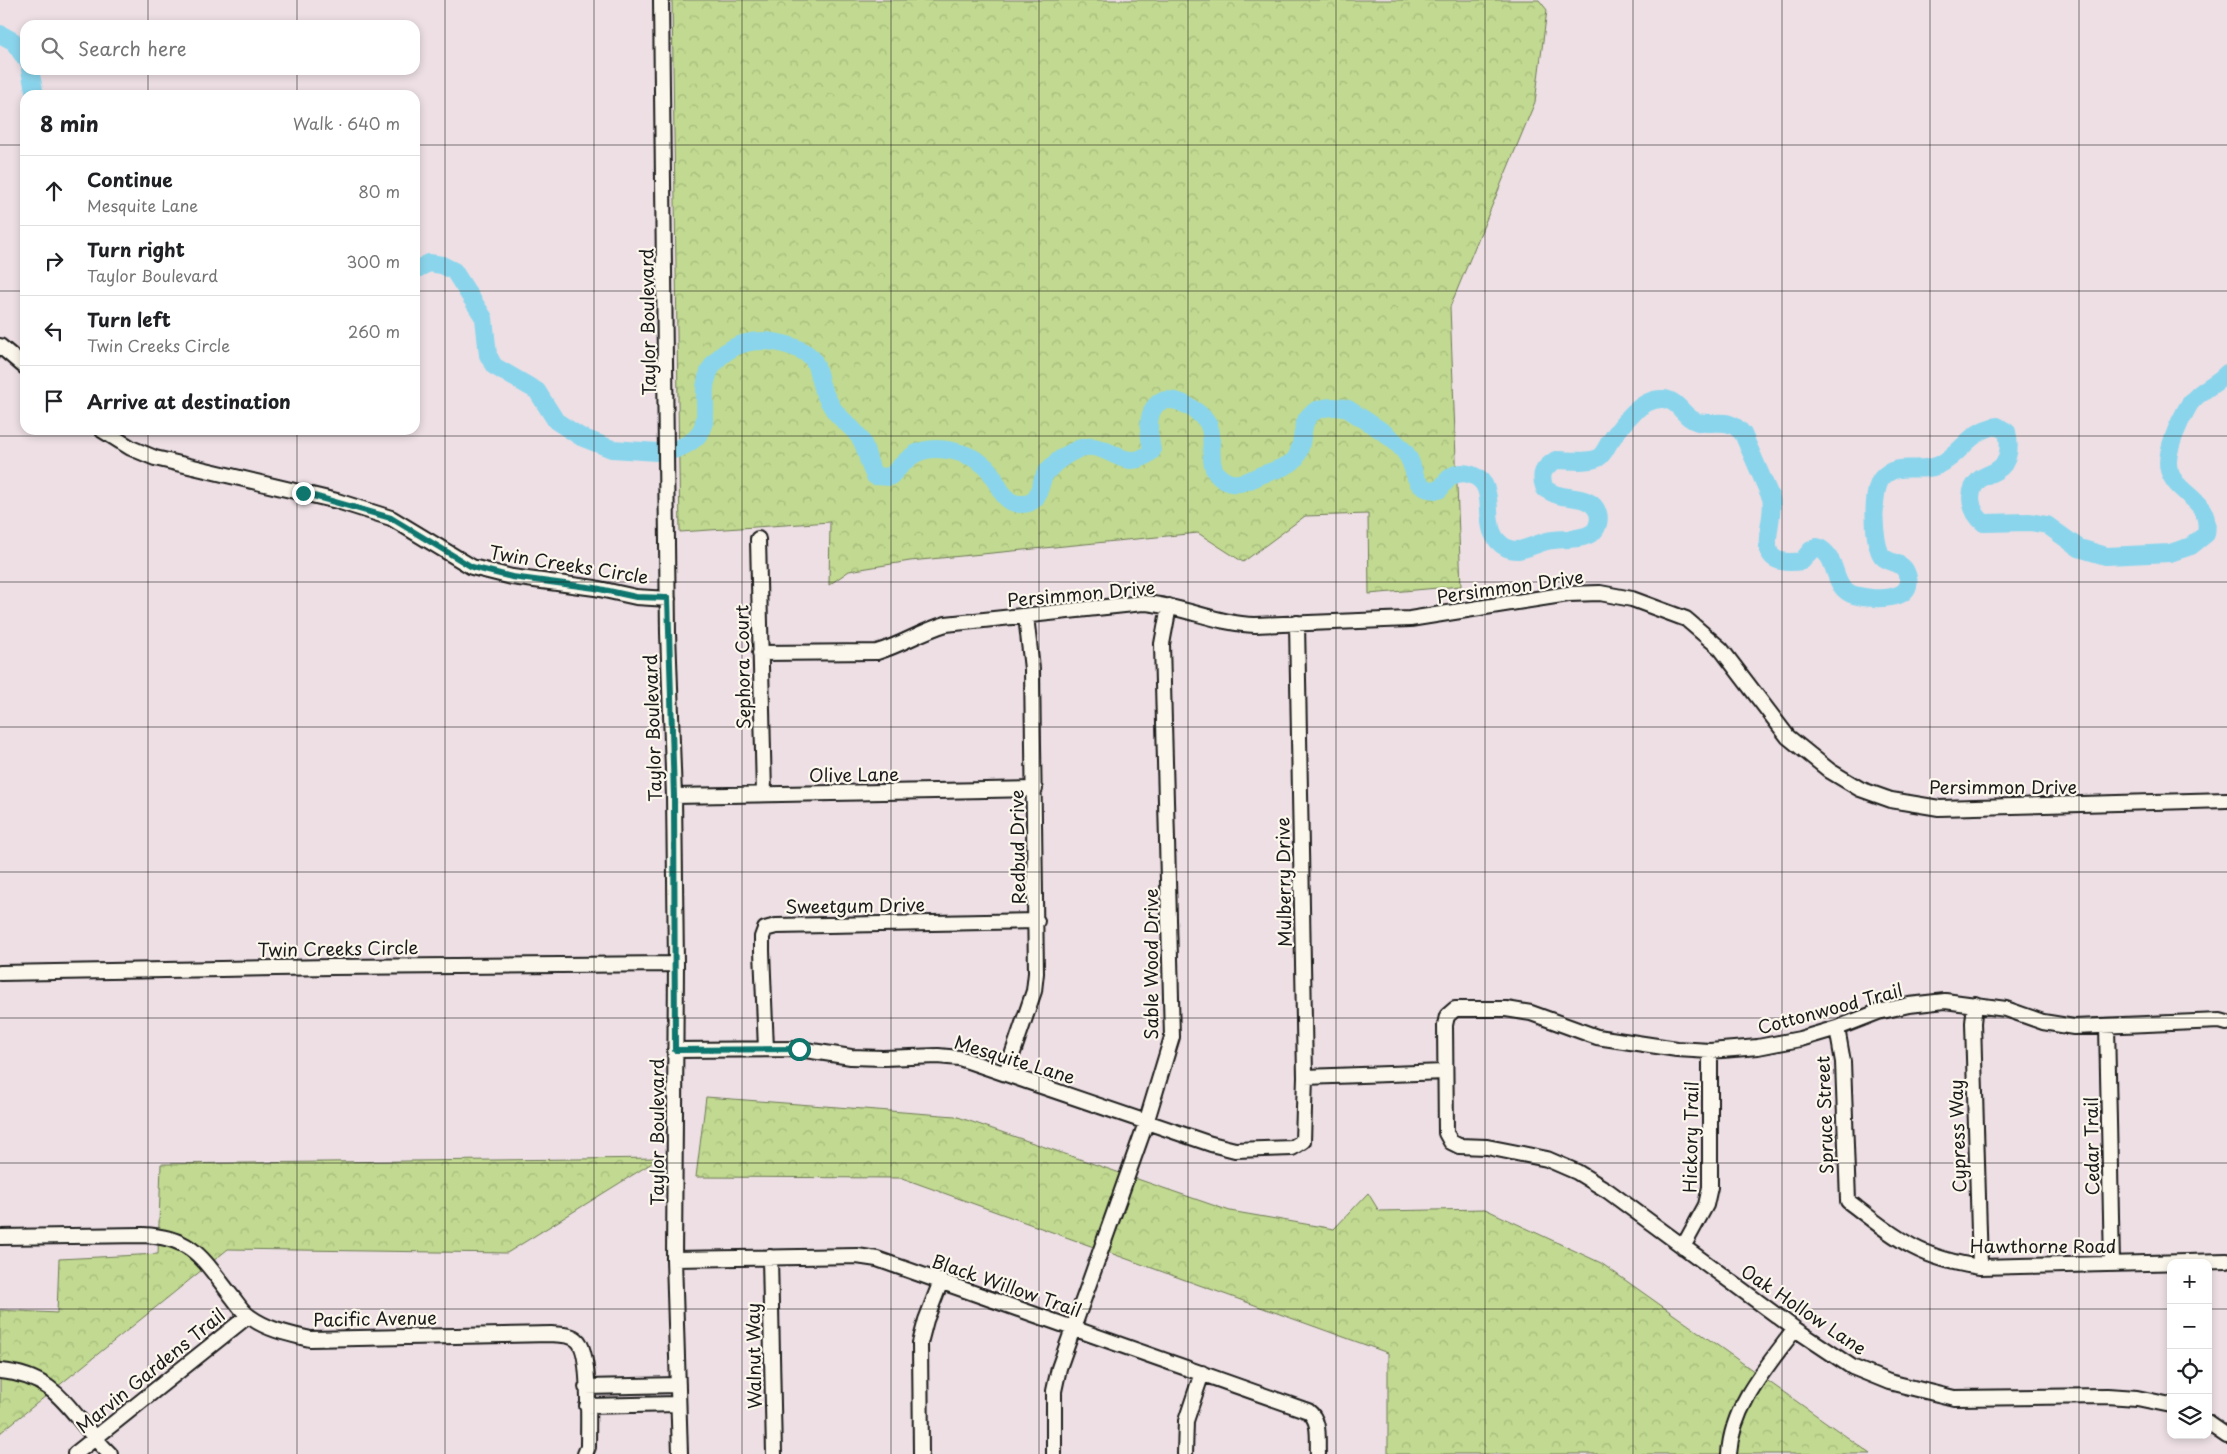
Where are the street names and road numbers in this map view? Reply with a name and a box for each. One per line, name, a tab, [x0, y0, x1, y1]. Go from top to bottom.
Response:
street label: Taylor Boulevard	[632, 248, 662, 396]
street label: Twin Creeks Circle	[487, 538, 651, 590]
street label: Persimmon Drive	[1435, 562, 1585, 610]
street label: Persimmon Drive	[1006, 573, 1156, 613]
street label: Sephora Court	[727, 605, 757, 729]
street label: Taylor Boulevard	[636, 654, 668, 802]
street label: Olive Lane	[809, 760, 899, 788]
street label: Persimmon Drive	[1929, 773, 2077, 800]
street label: Redbud Drive	[1003, 789, 1031, 905]
street label: Mulberry Drive	[1268, 816, 1298, 947]
street label: Sable Wood Drive	[1137, 888, 1164, 1040]
street label: Sweetgum Drive	[785, 890, 925, 920]
street label: Twin Creeks Circle	[257, 933, 419, 963]
street label: Cottonwood Trail	[1754, 976, 1906, 1040]
street label: Mesquite Lane	[951, 1028, 1079, 1090]
street label: Spruce Street	[1808, 1055, 1840, 1175]
street label: Taylor Boulevard	[643, 1058, 670, 1206]
street label: Cypress Way	[1942, 1079, 1972, 1193]
street label: Hickory Trail	[1676, 1081, 1704, 1193]
street label: Cedar Trail	[2077, 1096, 2105, 1196]
street label: Hawthorne Road	[1970, 1232, 2116, 1259]
street label: Black Willow Trail	[929, 1247, 1085, 1323]
street label: Oak Hollow Lane	[1736, 1257, 1872, 1361]
street label: Marvin Gardens Trail	[69, 1301, 231, 1439]
street label: Pacific Avenue	[313, 1303, 437, 1333]
street label: Walnut Way	[739, 1303, 767, 1409]

